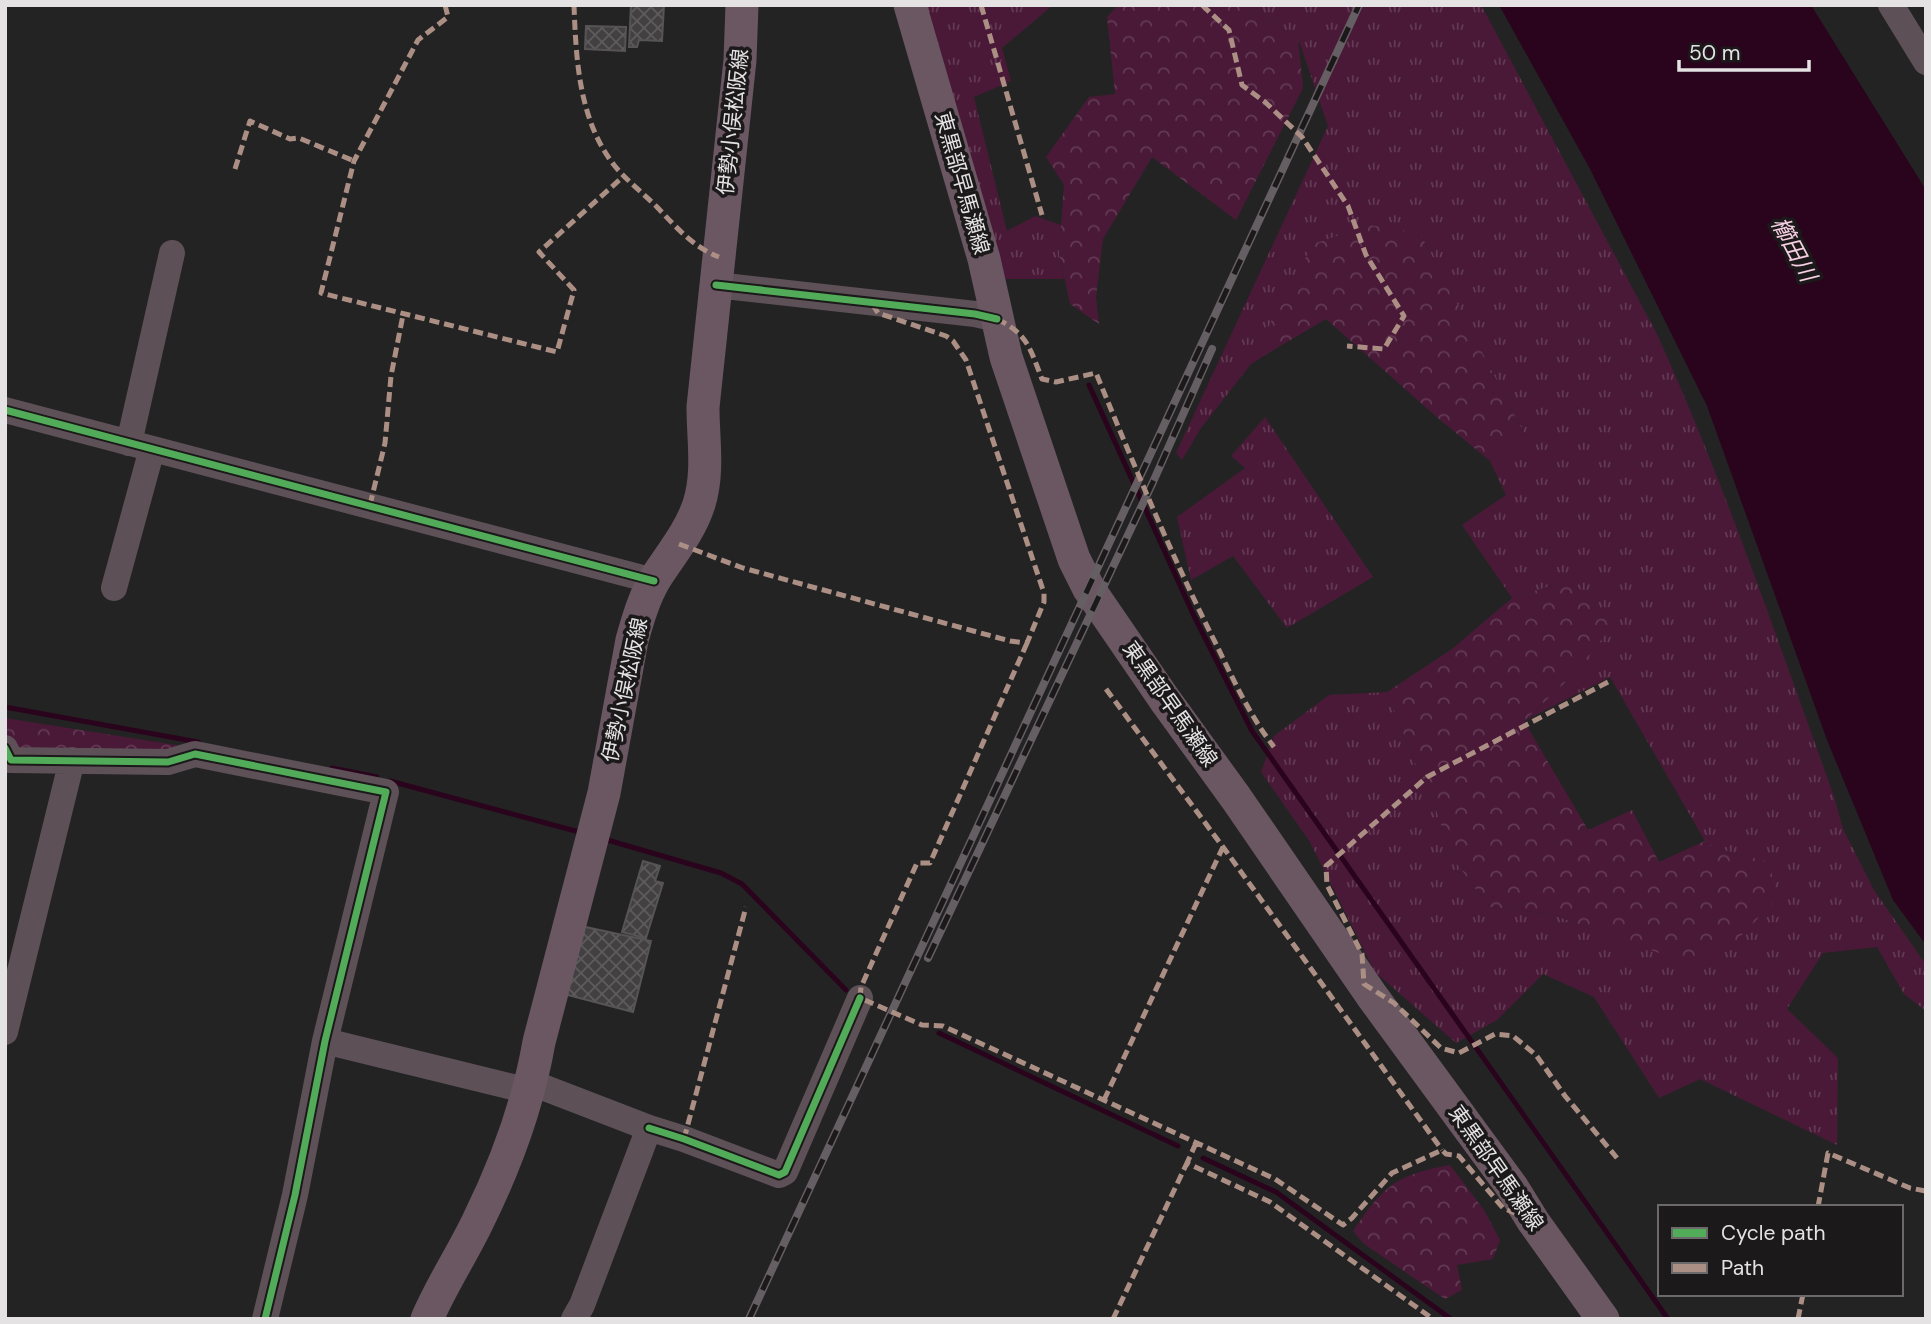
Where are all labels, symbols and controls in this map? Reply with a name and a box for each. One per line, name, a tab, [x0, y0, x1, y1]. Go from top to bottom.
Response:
scale bar	[1679, 28, 1808, 72]
text: 50 m	[1689, 39, 1740, 67]
street label: 伊勢小俣松阪線	[711, 47, 755, 197]
street label: 東黒部早馬瀬線	[928, 108, 996, 258]
water label: 櫛田川	[1765, 211, 1825, 289]
street label: 伊勢小俣松阪線	[596, 615, 654, 765]
street label: 東黒部早馬瀬線	[1116, 636, 1224, 772]
street label: 東黒部早馬瀬線	[1442, 1100, 1550, 1236]
legend	[1658, 1205, 1903, 1296]
text: Cycle path	[1721, 1219, 1826, 1247]
text: Path	[1721, 1254, 1764, 1282]

